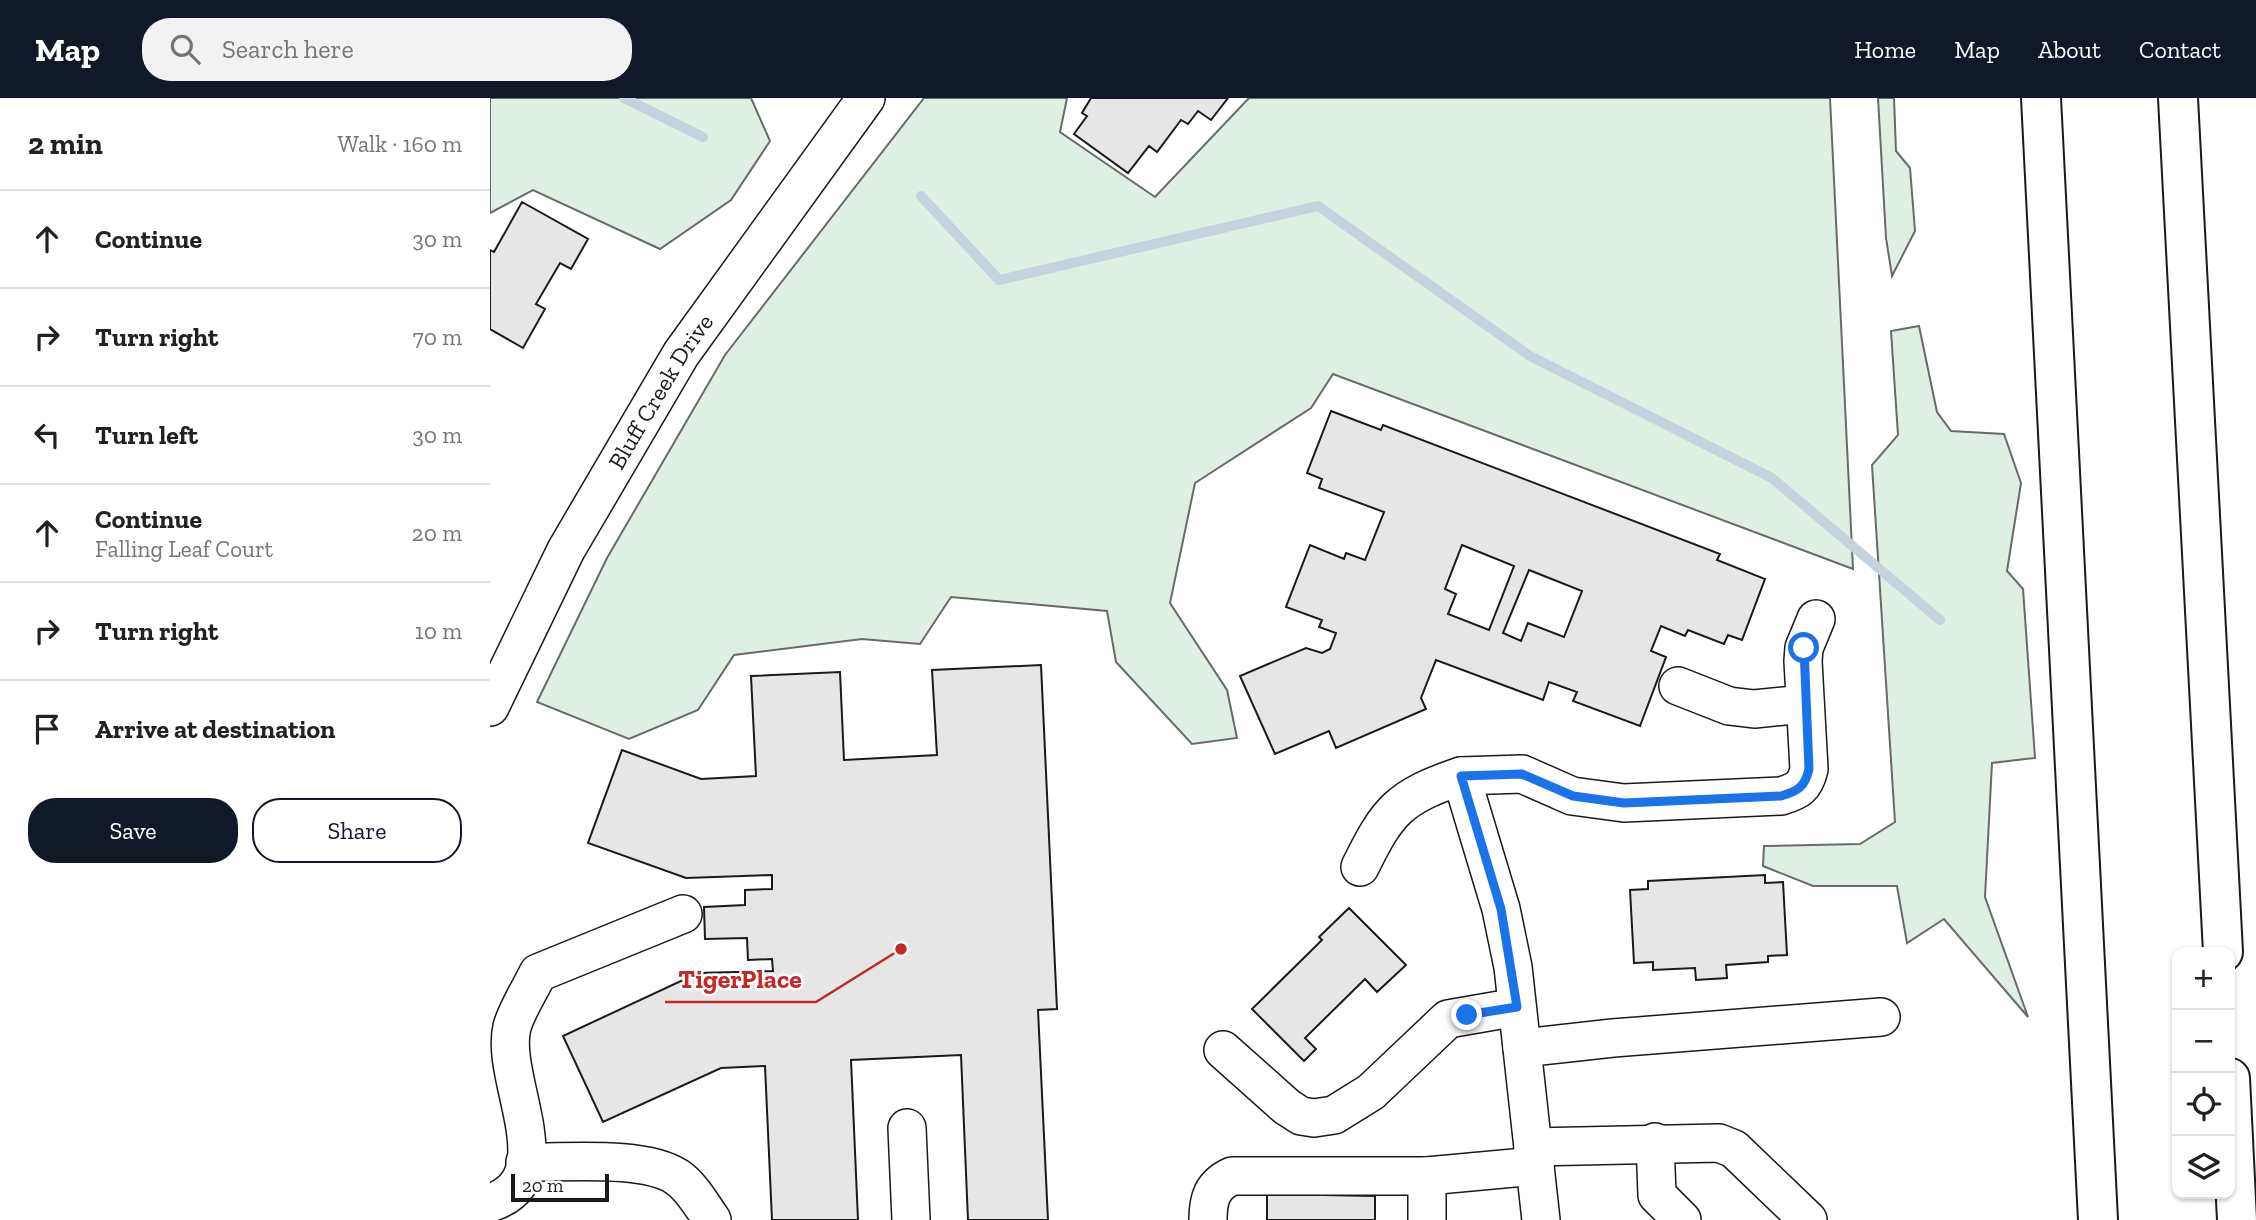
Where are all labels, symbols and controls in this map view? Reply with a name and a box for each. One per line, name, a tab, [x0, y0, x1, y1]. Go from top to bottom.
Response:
search box	[142, 18, 632, 81]
text: Map	[35, 30, 100, 69]
icon: search	[166, 30, 204, 68]
text: Search here	[222, 33, 354, 65]
text: Home	[1854, 35, 1916, 64]
text: Map	[1954, 35, 2000, 64]
text: About	[2038, 35, 2101, 64]
text: Contact	[2139, 35, 2221, 64]
text: 2 min	[28, 126, 103, 162]
text: Walk · 160 m	[337, 130, 462, 158]
icon: ahead	[28, 220, 66, 258]
text: Continue	[95, 223, 202, 255]
text: 30 m	[412, 225, 462, 253]
street label: Bluff Creek Drive	[602, 308, 719, 474]
icon: right	[28, 318, 66, 356]
text: Turn right	[95, 321, 218, 353]
text: 70 m	[413, 323, 462, 351]
icon: left	[28, 416, 66, 454]
text: Turn left	[95, 419, 198, 451]
text: 30 m	[412, 421, 462, 449]
text: Continue	[95, 503, 202, 535]
icon: ahead	[28, 514, 66, 552]
text: 20 m	[412, 519, 462, 547]
text: Falling Leaf Court	[95, 535, 273, 563]
icon: right	[28, 612, 66, 650]
text: Turn right	[95, 615, 218, 647]
text: 10 m	[415, 617, 462, 645]
route start	[1788, 632, 1819, 663]
icon: arrive	[28, 710, 66, 748]
text: Arrive at destination	[95, 713, 335, 745]
button: Save	[28, 798, 238, 863]
button: Share	[252, 798, 462, 863]
map controls	[2172, 947, 2235, 1199]
button: +	[2172, 947, 2235, 1010]
callout: TigerPlace	[665, 955, 816, 1002]
text: TigerPlace	[678, 963, 802, 995]
route end	[1451, 999, 1482, 1030]
button: −	[2172, 1010, 2235, 1073]
button: locate	[2172, 1073, 2235, 1136]
button: layers	[2172, 1136, 2235, 1199]
scale bar	[511, 1171, 609, 1203]
text: 20 m	[522, 1174, 563, 1197]

